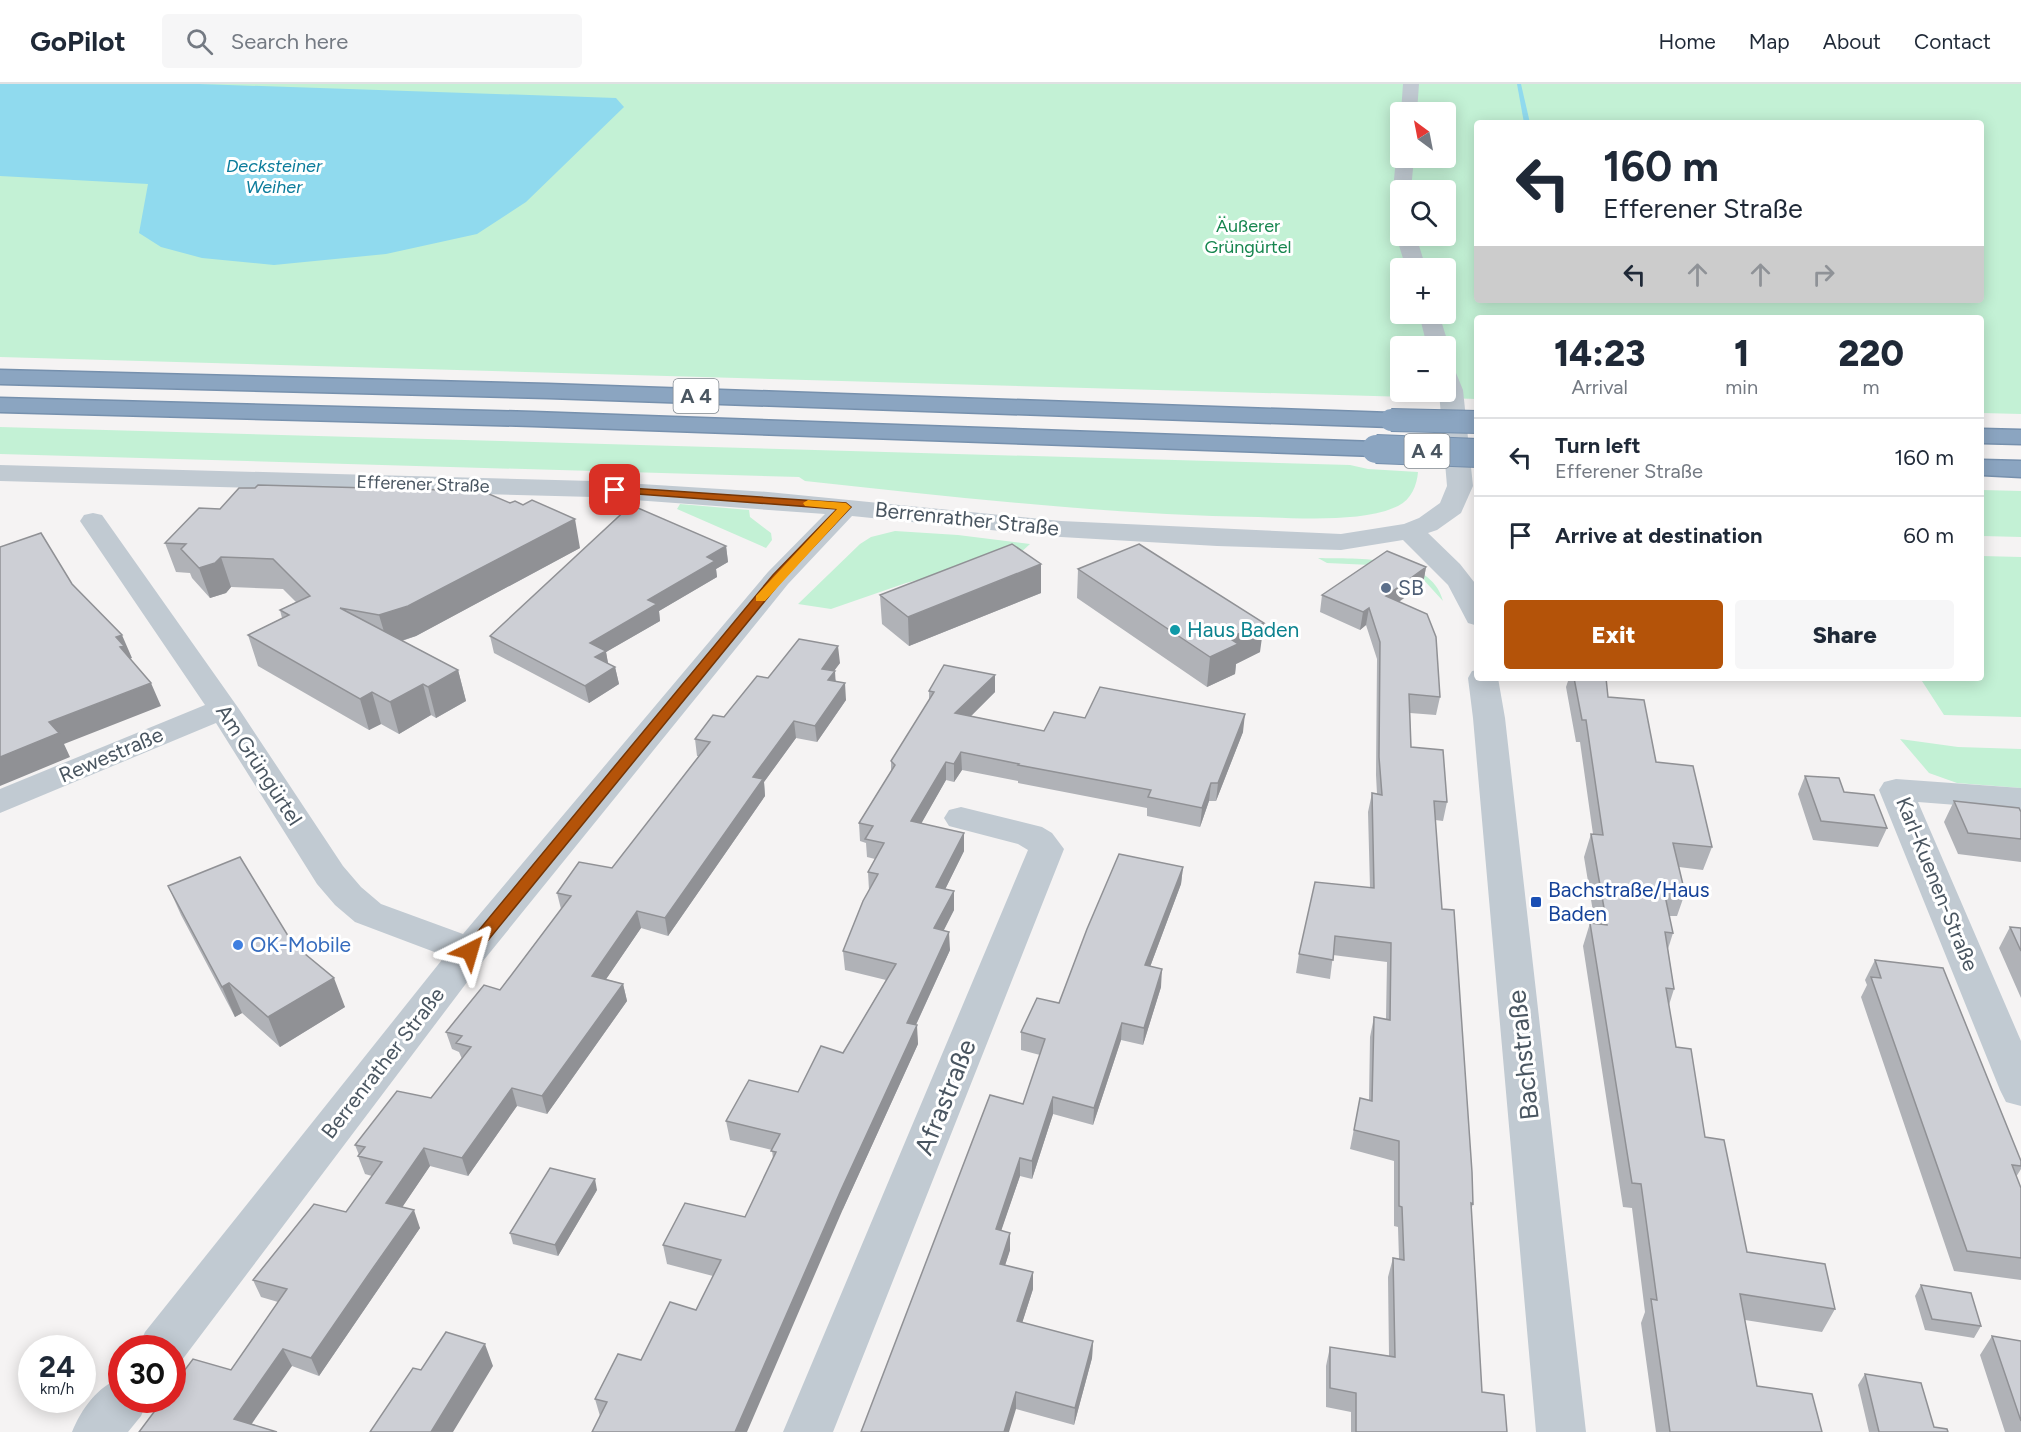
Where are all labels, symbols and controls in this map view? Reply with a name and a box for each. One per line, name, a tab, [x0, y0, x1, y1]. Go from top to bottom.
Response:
search box	[162, 14, 582, 68]
text: GoPilot	[30, 24, 126, 58]
icon: search	[183, 25, 216, 58]
text: Search here	[231, 28, 348, 55]
text: Home	[1659, 29, 1716, 54]
text: Map	[1749, 29, 1790, 54]
text: About	[1823, 29, 1881, 54]
text: Contact	[1914, 29, 1991, 54]
north arrow	[1390, 102, 1456, 168]
map controls	[1390, 102, 1456, 402]
text: 160 m	[1603, 141, 1719, 192]
icon: left	[1504, 144, 1582, 222]
water label: Decksteiner Weiher	[226, 155, 323, 198]
button: search	[1390, 180, 1456, 246]
text: Efferener Straße	[1603, 192, 1803, 225]
park label: Äußerer Grüngürtel	[1204, 215, 1292, 258]
button: +	[1390, 258, 1456, 324]
icon: left	[1618, 258, 1651, 291]
icon: ahead	[1681, 258, 1714, 291]
icon: ahead	[1744, 258, 1777, 291]
icon: right	[1807, 258, 1840, 291]
text: 14:23	[1554, 332, 1645, 375]
text: 1	[1734, 332, 1749, 375]
text: 220	[1838, 332, 1904, 375]
button: −	[1390, 336, 1456, 402]
text: Arrival	[1571, 375, 1628, 399]
text: min	[1725, 375, 1758, 399]
text: m	[1863, 375, 1880, 399]
road number: A 4	[674, 379, 718, 413]
text: Turn left	[1555, 432, 1641, 459]
road number: A 4	[1404, 434, 1450, 468]
icon: left	[1504, 441, 1537, 474]
text: 160 m	[1894, 444, 1954, 471]
text: Efferener Straße	[1555, 459, 1703, 483]
pin	[589, 464, 640, 515]
street label: Efferener Straße	[356, 471, 490, 497]
icon: arrive	[598, 473, 631, 506]
street label: Berrenrather Straße	[874, 496, 1060, 541]
icon: arrive	[1504, 519, 1537, 552]
text: Arrive at destination	[1555, 522, 1763, 549]
text: 60 m	[1903, 522, 1954, 549]
place label: SB	[1398, 575, 1424, 600]
marker: SB	[1379, 581, 1393, 595]
button: Exit	[1504, 600, 1723, 669]
button: Share	[1735, 600, 1954, 669]
place label: Haus Baden	[1187, 617, 1299, 642]
marker: Haus Baden	[1168, 623, 1182, 637]
street label: Am Grüngürtel	[211, 700, 308, 830]
street label: Rewestraße	[55, 721, 167, 788]
street label: Karl-Kuenen-Straße	[1891, 793, 1984, 974]
place label: Bachstraße/Haus Baden	[1548, 877, 1710, 926]
marker: Bachstraße/Haus Baden	[1529, 895, 1543, 909]
position arrow	[438, 919, 502, 983]
place label: OK-Mobile	[250, 932, 351, 957]
marker: OK-Mobile	[231, 938, 245, 952]
street label: Berrenrather Straße	[316, 982, 449, 1143]
street label: Bachstraße	[1500, 988, 1546, 1122]
street label: Afrastraße	[907, 1034, 983, 1160]
speed limit sign: 30	[108, 1335, 186, 1413]
text: 24	[39, 1348, 75, 1385]
text: km/h	[40, 1380, 74, 1398]

